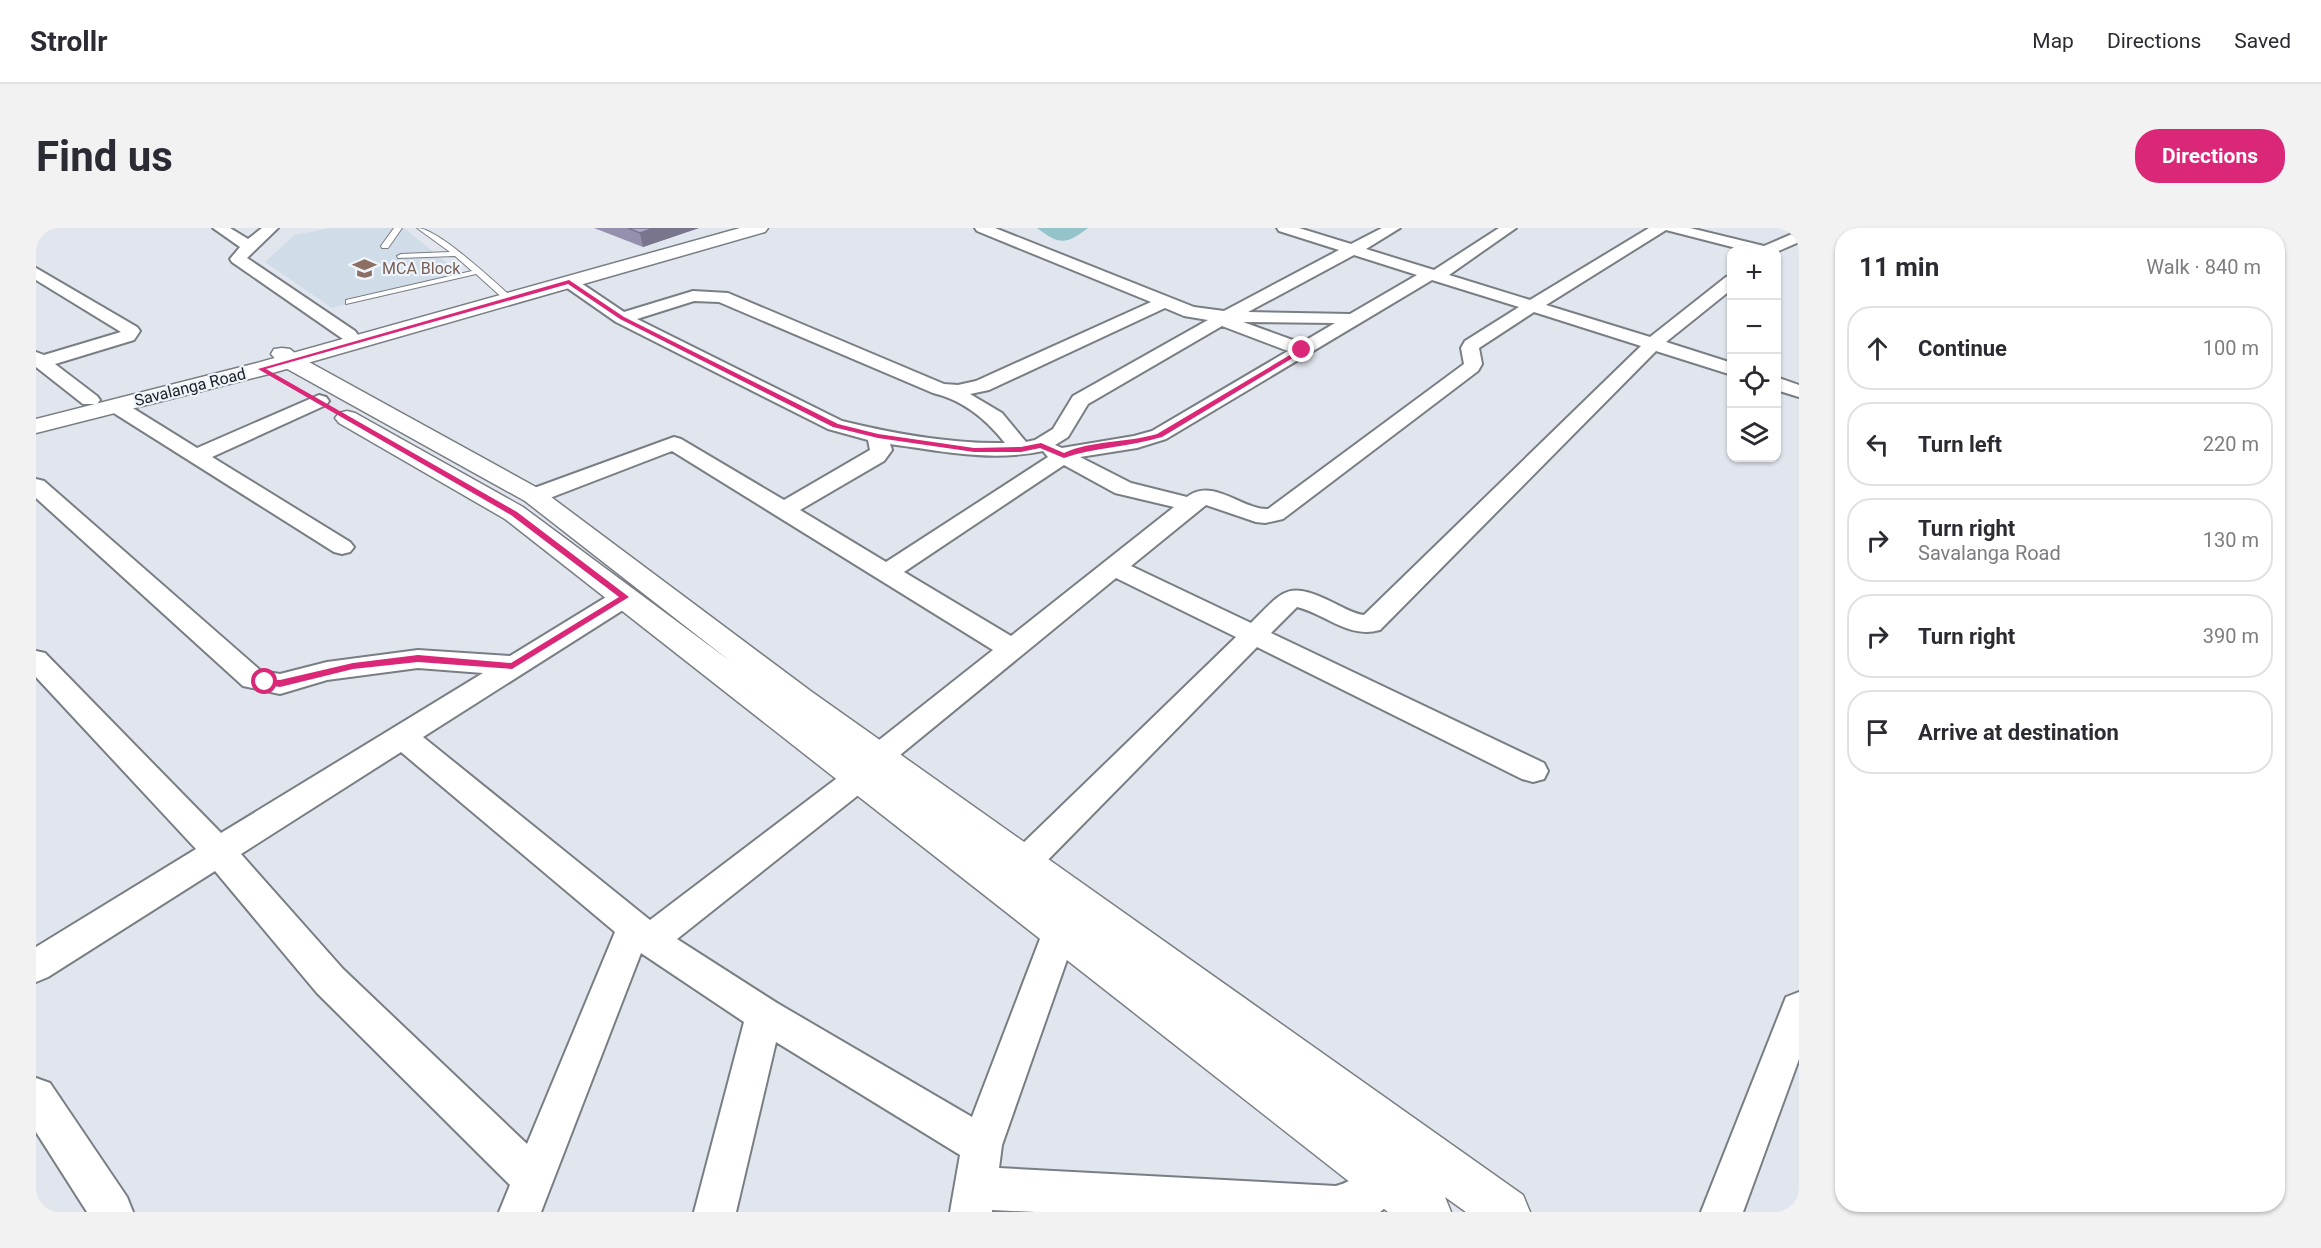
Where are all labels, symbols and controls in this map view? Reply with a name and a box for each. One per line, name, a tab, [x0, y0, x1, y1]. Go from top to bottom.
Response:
text: Strollr	[30, 25, 107, 58]
text: Map	[2032, 29, 2074, 53]
text: Directions	[2107, 29, 2201, 53]
text: Saved	[2234, 29, 2291, 53]
button: Directions	[2135, 129, 2285, 183]
text: Find us	[36, 132, 173, 181]
map controls	[1727, 246, 1781, 462]
button: +	[1727, 246, 1781, 300]
text: 11 min	[1859, 252, 1939, 282]
school or university icon: MCA Block	[351, 255, 377, 281]
text: Walk · 840 m	[2146, 255, 2261, 279]
place label: MCA Block	[382, 259, 461, 278]
button: −	[1727, 300, 1781, 354]
icon: ahead	[1861, 332, 1894, 365]
route end	[1288, 336, 1314, 362]
text: Continue	[1918, 336, 2007, 361]
text: 100 m	[2203, 336, 2259, 360]
button: locate	[1727, 354, 1781, 408]
street label: Savalanga Road	[132, 364, 248, 410]
button: layers	[1727, 408, 1781, 462]
icon: left	[1861, 428, 1894, 461]
text: Turn left	[1918, 432, 2002, 457]
text: 220 m	[2203, 432, 2259, 456]
text: Turn right	[1918, 516, 2015, 541]
icon: right	[1861, 524, 1894, 557]
text: 130 m	[2203, 528, 2259, 552]
text: Savalanga Road	[1918, 541, 2061, 565]
icon: right	[1861, 620, 1894, 653]
text: Turn right	[1918, 624, 2015, 649]
text: 390 m	[2203, 624, 2259, 648]
route start	[251, 668, 277, 694]
icon: arrive	[1861, 716, 1894, 749]
text: Arrive at destination	[1918, 720, 2119, 745]

